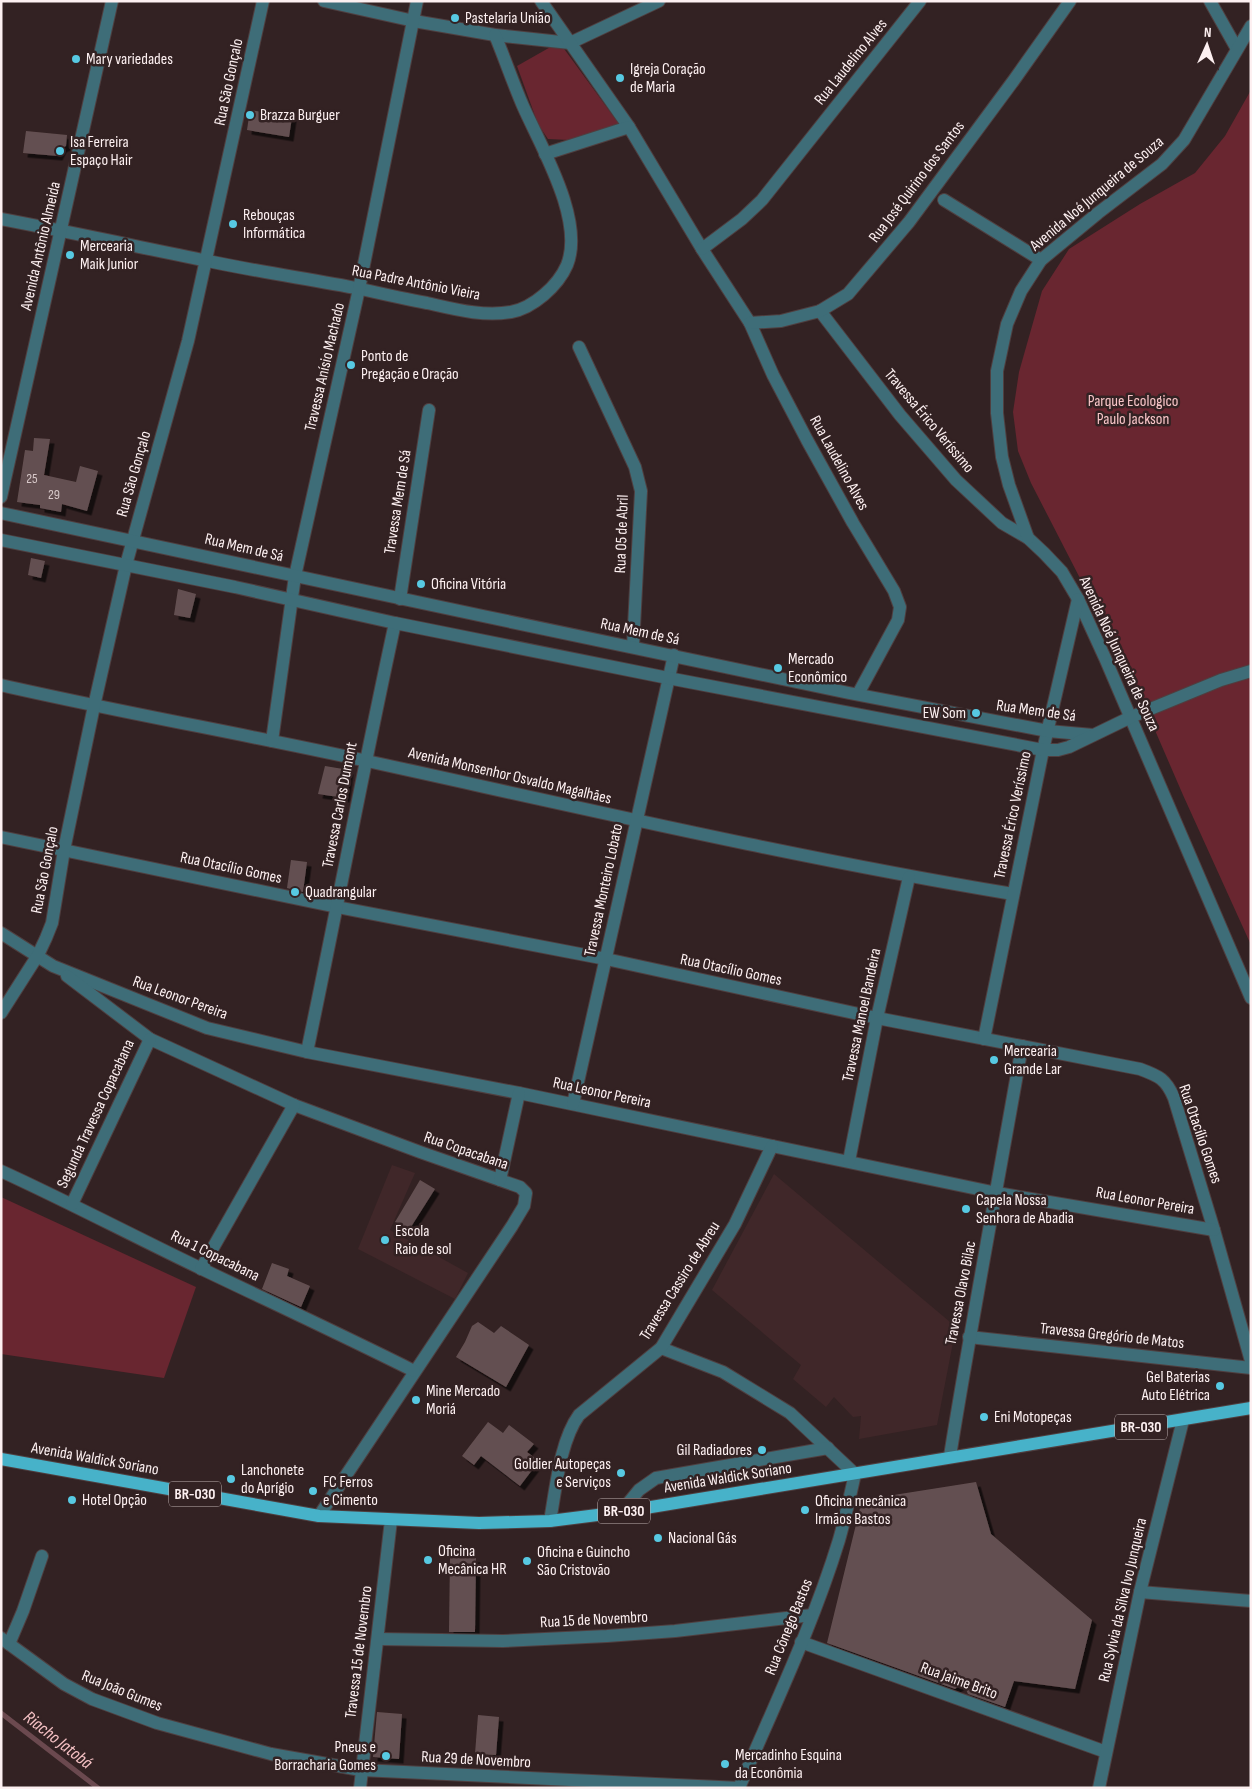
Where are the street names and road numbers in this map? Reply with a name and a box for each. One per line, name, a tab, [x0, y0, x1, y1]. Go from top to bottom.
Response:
street label: Rua Laudelino Alves	[810, 15, 892, 109]
street label: Rua São Gonçalo	[211, 37, 247, 127]
street label: Rua José Quirino dos Santos	[865, 117, 969, 247]
street label: Avenida Noé Junqueira de Souza	[1026, 133, 1168, 256]
street label: Avenida Antônio Almeida	[17, 180, 65, 313]
street label: Rua Padre Antônio Vieira	[350, 261, 482, 305]
street label: Travessa Anísio Machado	[301, 301, 349, 433]
street label: Travessa Érico Veríssimo	[880, 365, 978, 477]
street label: Rua Laudelino Alves	[805, 412, 873, 514]
street label: Rua São Gonçalo	[113, 429, 155, 519]
street label: Travessa Mem de Sá	[380, 448, 416, 556]
street label: Rua 05 de Abril	[611, 494, 633, 574]
street label: Rua Mem de Sá	[203, 530, 285, 566]
street label: Avenida Noé Junqueira de Souza	[1074, 573, 1163, 734]
street label: Rua Mem de Sá	[599, 614, 681, 650]
street label: Rua Mem de Sá	[995, 696, 1077, 726]
street label: Travessa Carlos Dumont	[319, 740, 362, 869]
street label: Avenida Monsenhor Osvaldo Magalhães	[406, 743, 614, 809]
street label: Travessa Érico Veríssimo	[990, 750, 1036, 880]
street label: Travessa Monteiro Lobato	[581, 822, 627, 958]
street label: Rua São Gonçalo	[27, 825, 63, 915]
street label: Rua Otacílio Gomes	[178, 848, 284, 888]
street label: Travessa Manoel Bandeira	[839, 947, 885, 1083]
street label: Rua Otacílio Gomes	[678, 950, 784, 990]
street label: Rua Leonor Pereira	[130, 972, 230, 1024]
street label: Segunda Travessa Copacabana	[53, 1037, 139, 1191]
street label: Rua Leonor Pereira	[551, 1073, 653, 1113]
street label: Rua Otacílio Gomes	[1174, 1082, 1226, 1186]
street label: Rua Copacabana	[421, 1128, 511, 1174]
street label: Rua Leonor Pereira	[1094, 1183, 1196, 1219]
street label: Travessa Cassiro de Abreu	[636, 1218, 724, 1344]
street label: Rua 1 Copacabana	[168, 1226, 262, 1286]
street label: Travessa Olavo Bilac	[942, 1239, 980, 1347]
street label: Travessa Gregório de Matos	[1039, 1319, 1185, 1353]
road number: BR-030	[1115, 1414, 1167, 1440]
street label: Avenida Waldick Soriano	[29, 1438, 160, 1480]
street label: Avenida Waldick Soriano	[662, 1459, 793, 1498]
road number: BR-030	[169, 1482, 221, 1506]
road number: BR-030	[598, 1498, 650, 1524]
street label: Rua Sylvia da Silva Ivo Junqueira	[1095, 1516, 1151, 1684]
street label: Rua Cônego Bastos	[761, 1576, 817, 1678]
street label: Travessa 15 de Novembro	[341, 1585, 377, 1719]
street label: Rua 15 de Novembro	[540, 1608, 648, 1632]
street label: Rua Jaime Brito	[918, 1658, 1000, 1704]
street label: Rua João Gumes	[79, 1666, 165, 1716]
street label: Rua 29 de Novembro	[421, 1748, 531, 1772]

